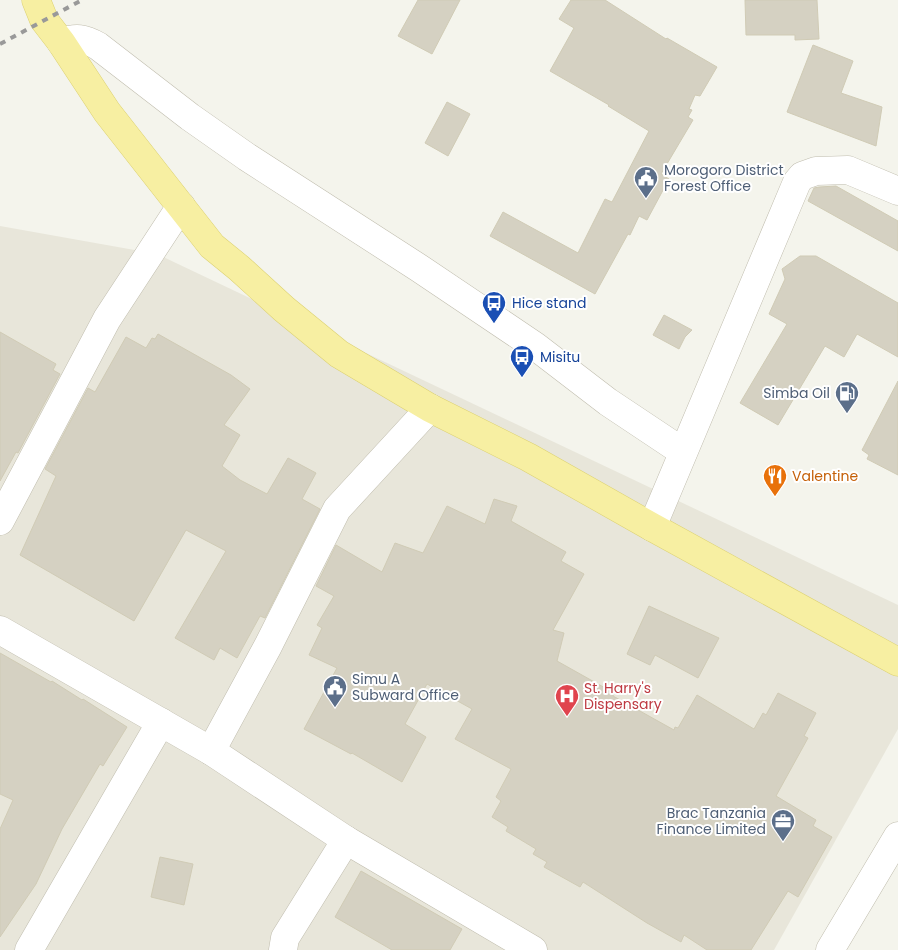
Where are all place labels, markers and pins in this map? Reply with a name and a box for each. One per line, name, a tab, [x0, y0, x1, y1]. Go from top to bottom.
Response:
place label: Morogoro District Forest Office	[664, 160, 784, 196]
public building icon: Morogoro District Forest Office	[633, 165, 659, 199]
bus stop icon: Hice stand	[481, 290, 507, 324]
place label: Hice stand	[512, 293, 586, 313]
bus stop icon: Misitu	[509, 344, 535, 378]
place label: Misitu	[540, 347, 580, 367]
fuel station icon: Simba Oil	[834, 380, 860, 414]
place label: Simba Oil	[763, 383, 830, 403]
restaurant icon: Valentine	[762, 463, 788, 497]
place label: Valentine	[792, 466, 859, 486]
place label: Simu A Subward Office	[352, 669, 459, 705]
public building icon: Simu A Subward Office	[322, 674, 348, 708]
place label: St. Harry's Dispensary	[584, 678, 662, 714]
hospital icon: St. Harry's Dispensary	[554, 683, 580, 717]
place label: Brac Tanzania Finance Limited	[657, 803, 766, 839]
office icon: Brac Tanzania Finance Limited	[770, 808, 796, 842]

